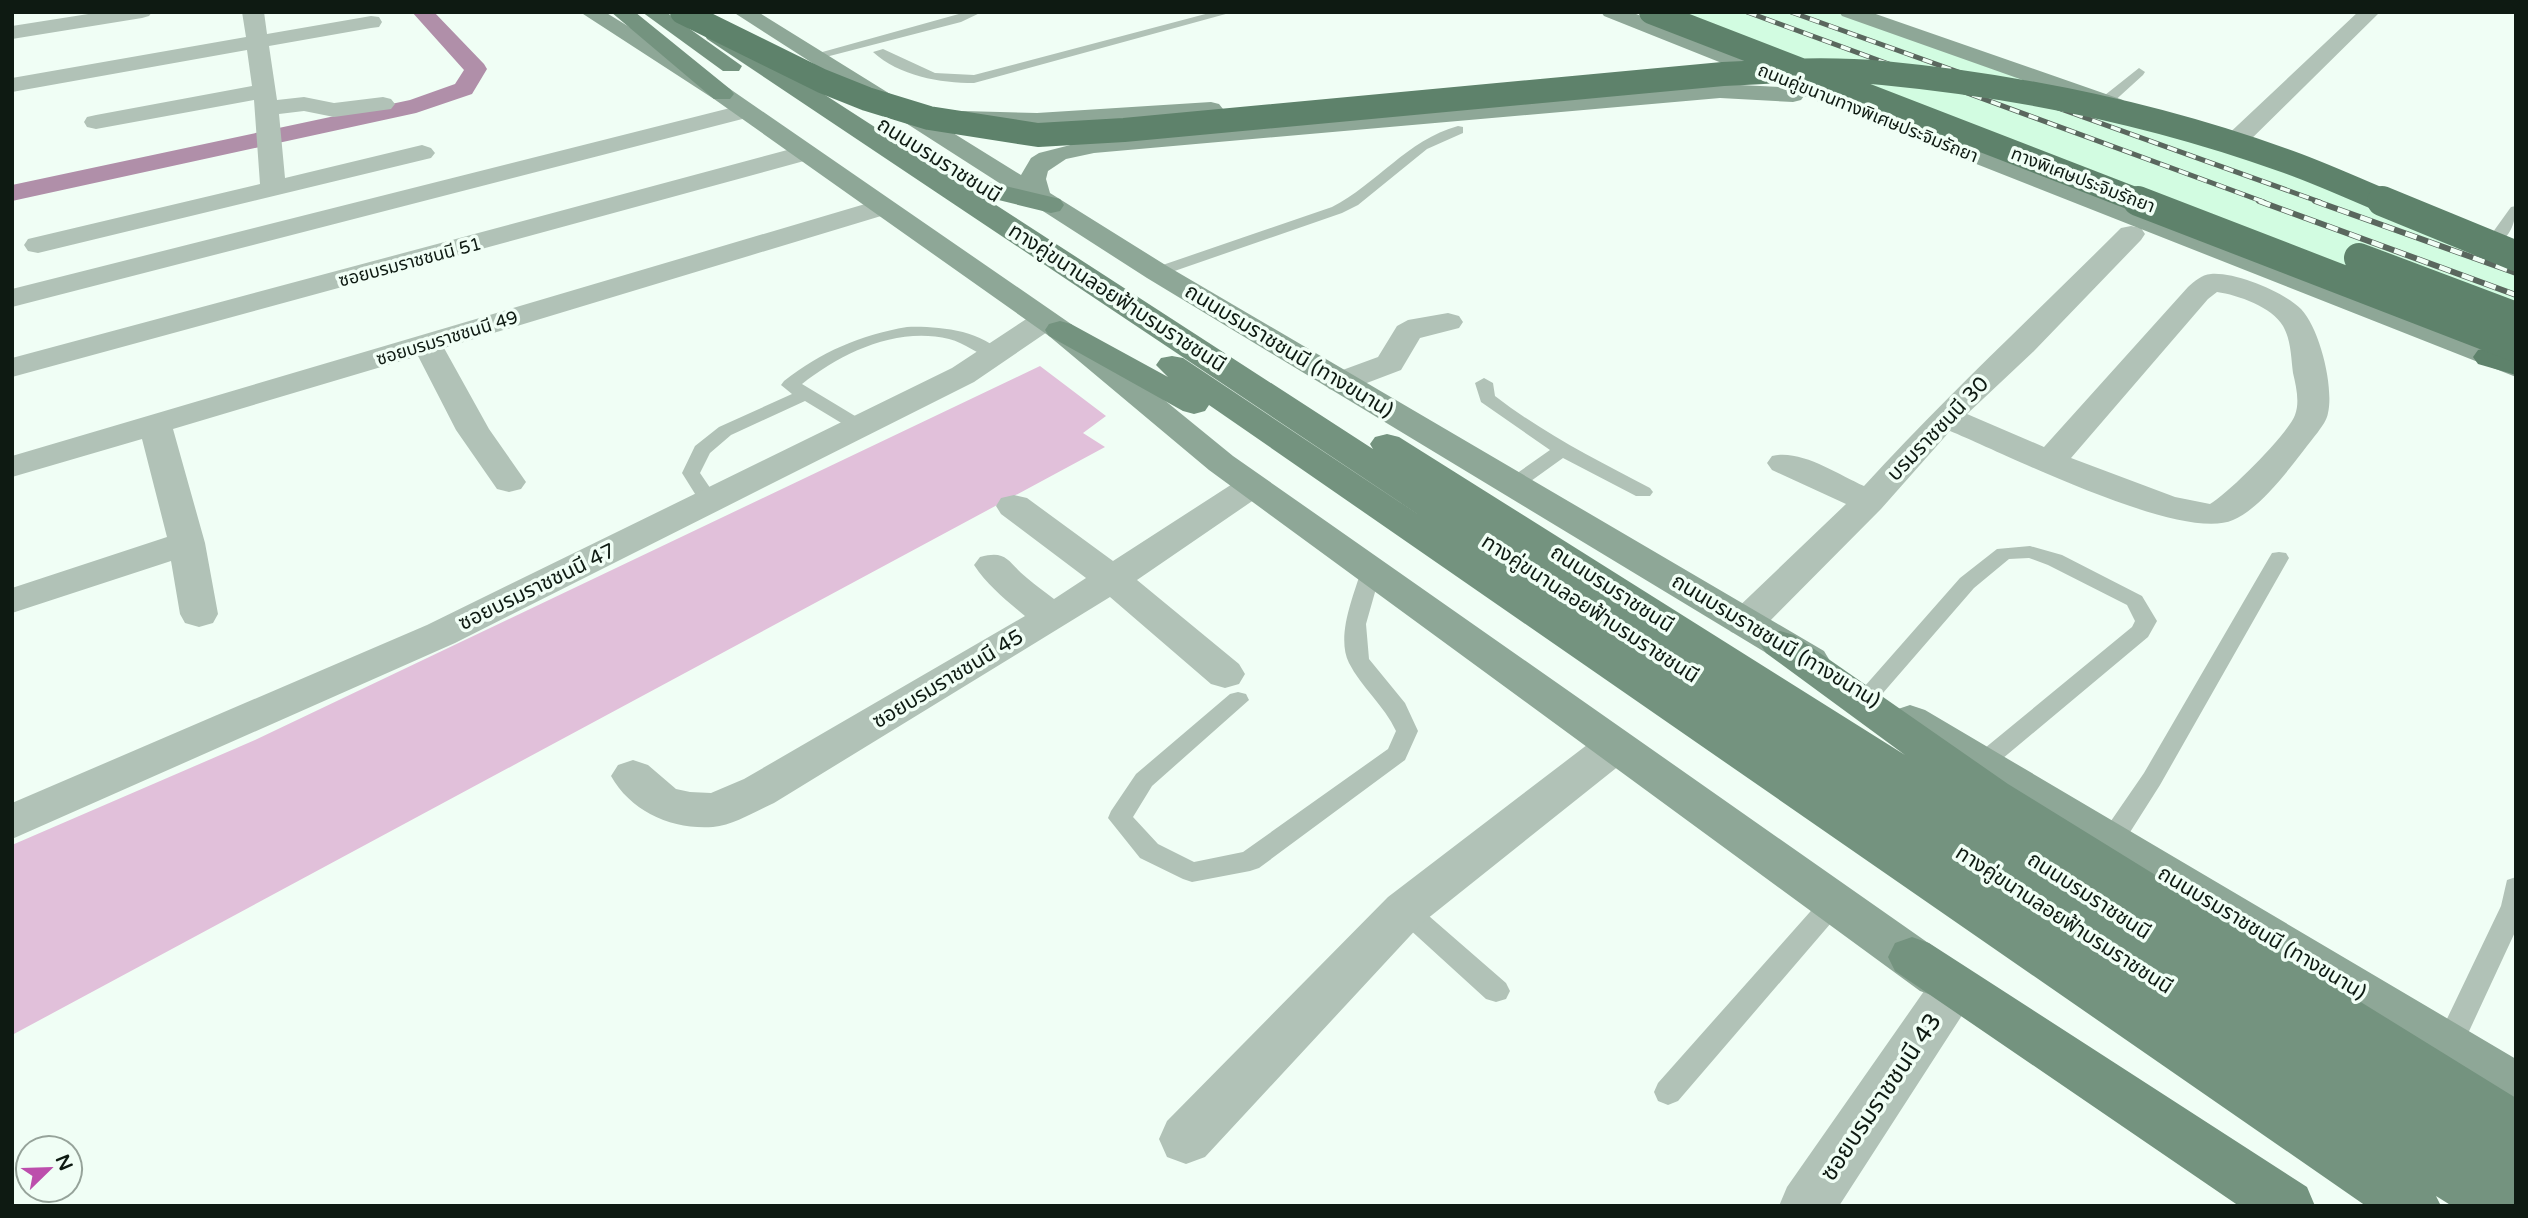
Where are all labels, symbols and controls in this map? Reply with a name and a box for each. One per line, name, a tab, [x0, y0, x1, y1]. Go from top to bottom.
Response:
street label: ถนนคู่ขนานทางพิเศษประจิมรัถยา	[1754, 59, 1981, 168]
street label: ถนนบรมราชชนนี	[872, 112, 1006, 208]
street label: ทางพิเศษประจิมรัถยา	[2008, 142, 2158, 218]
street label: ทางคู่ขนานลอยฟ้าบรมราชชนนี	[1004, 218, 1230, 378]
street label: ซอยบรมราชชนนี 51	[336, 232, 484, 292]
street label: ถนนบรมราชชนนี (ทางขนาน)	[1180, 279, 1398, 423]
street label: ซอยบรมราชชนนี 49	[373, 306, 521, 370]
street label: บรมราชชนนี 30	[1882, 372, 1994, 486]
street label: ทางคู่ขนานลอยฟ้าบรมราชชนนี	[1477, 529, 1703, 689]
street label: ซอยบรมราชชนนี 47	[454, 538, 620, 636]
street label: ถนนบรมราชชนนี	[1546, 540, 1678, 638]
street label: ถนนบรมราชชนนี (ทางขนาน)	[1667, 569, 1885, 713]
street label: ซอยบรมราชชนนี 45	[868, 624, 1028, 734]
street label: ทางคู่ขนานลอยฟ้าบรมราชชนนี	[1951, 840, 2177, 1000]
street label: ถนนบรมราชชนนี	[2023, 847, 2155, 945]
street label: ถนนบรมราชชนนี (ทางขนาน)	[2153, 861, 2371, 1005]
street label: ซอยบรมราชชนนี 43	[1814, 1008, 1948, 1186]
north arrow	[14, 1134, 84, 1204]
text: N	[51, 1151, 77, 1174]

